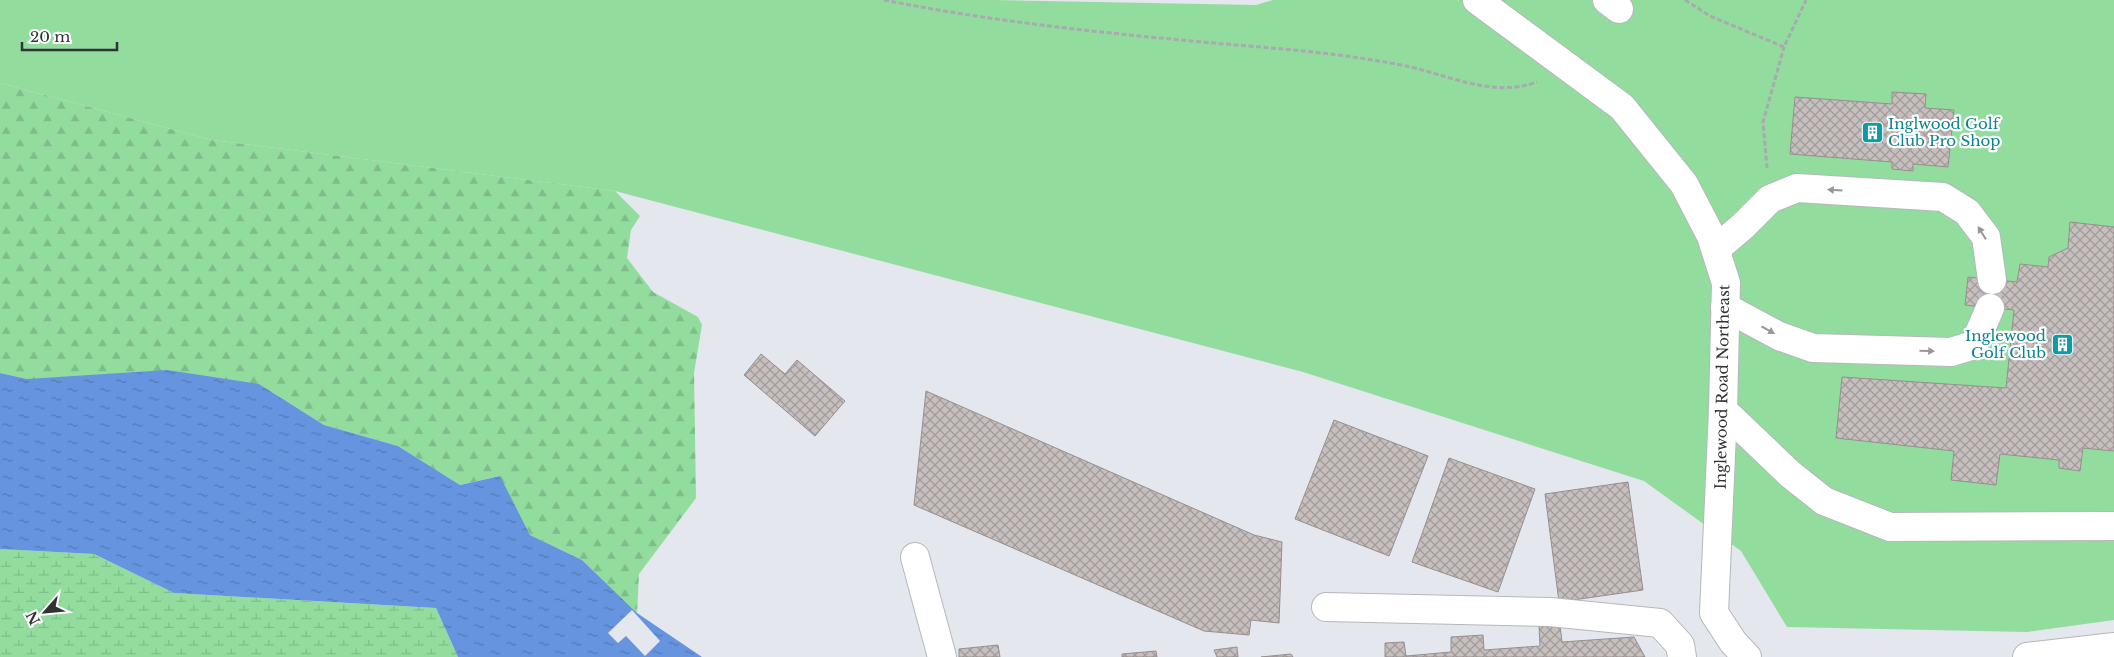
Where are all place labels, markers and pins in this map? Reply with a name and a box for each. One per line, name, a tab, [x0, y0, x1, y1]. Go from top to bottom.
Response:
place label: Inglwood Golf Club Pro Shop	[1888, 114, 2001, 150]
building icon: Inglwood Golf Club Pro Shop	[1860, 120, 1884, 144]
place label: Inglewood Golf Club	[1965, 326, 2046, 362]
building icon: Inglewood Golf Club	[2050, 332, 2074, 356]

